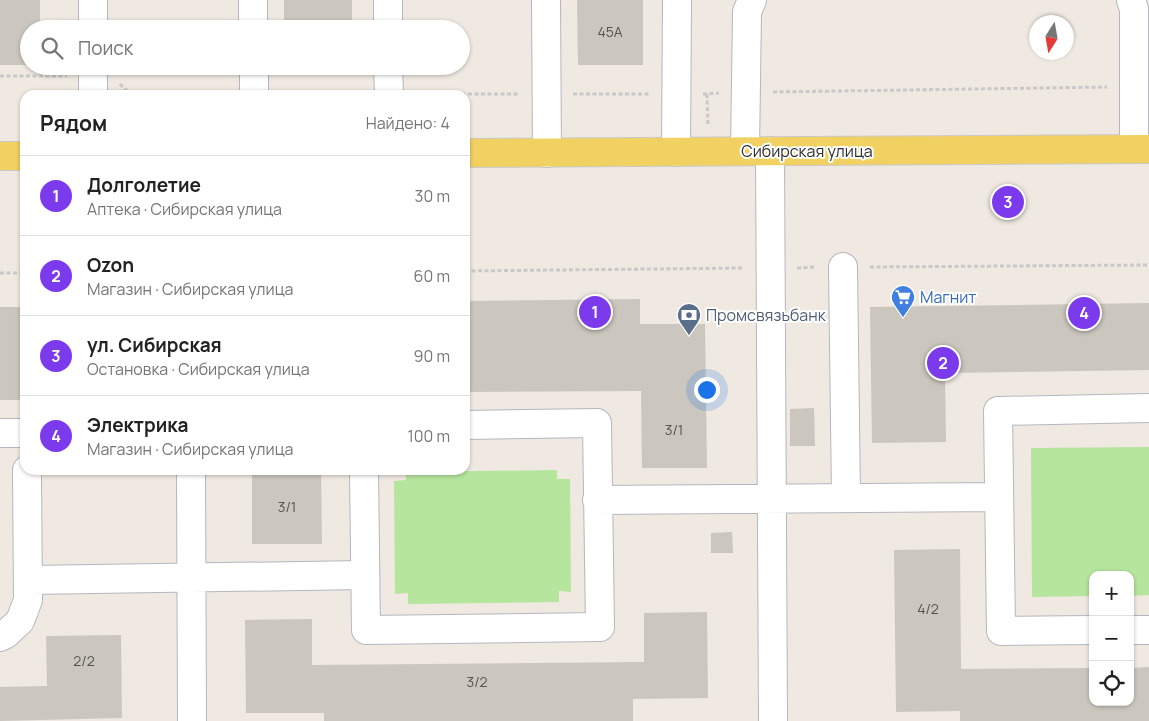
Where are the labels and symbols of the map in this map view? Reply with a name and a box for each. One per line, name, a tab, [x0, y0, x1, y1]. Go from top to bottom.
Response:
north arrow	[1029, 15, 1074, 60]
house number: 45А	[597, 22, 623, 41]
street label: Сибирская улица	[741, 140, 873, 162]
pin: 3	[992, 183, 1024, 221]
supermarket icon: Магнит	[890, 284, 916, 318]
place label: Магнит	[920, 286, 976, 308]
pin: 1	[579, 293, 611, 331]
pin: 4	[1068, 294, 1100, 332]
bank icon: Промсвязьбанк	[676, 302, 702, 336]
place label: Промсвязьбанк	[706, 304, 827, 326]
pin: 2	[927, 344, 959, 382]
your location	[694, 377, 720, 403]
house number: 3/1	[665, 420, 683, 439]
house number: 3/1	[278, 497, 296, 516]
house number: 4/2	[917, 599, 939, 618]
house number: 2/2	[73, 651, 95, 670]
house number: 3/2	[466, 672, 488, 691]

